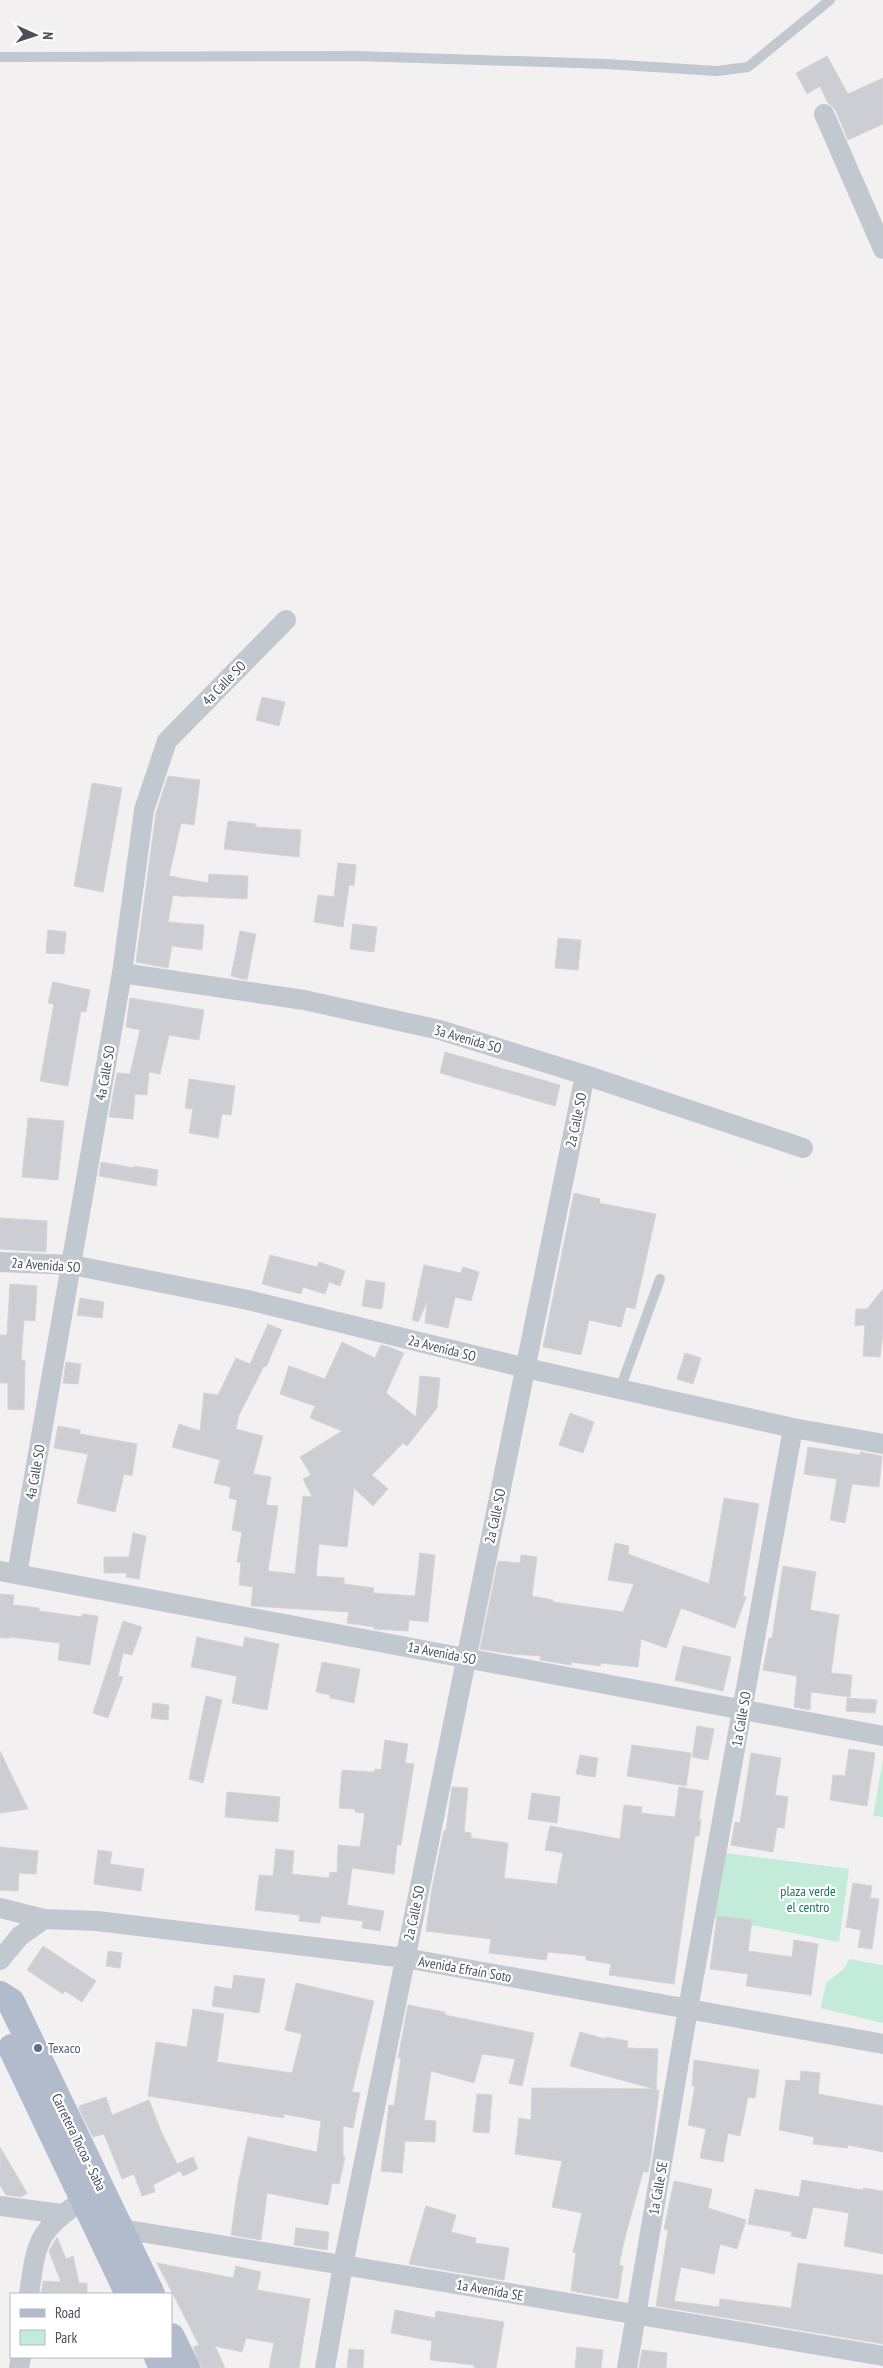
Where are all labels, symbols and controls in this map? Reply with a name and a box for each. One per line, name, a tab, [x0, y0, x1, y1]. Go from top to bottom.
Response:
north arrow	[10, 10, 60, 60]
text: N	[39, 31, 57, 40]
street label: 4a Calle SO	[198, 657, 250, 709]
street label: 3a Avenida SO	[432, 1021, 504, 1057]
street label: 4a Calle SO	[91, 1044, 119, 1102]
street label: 2a Calle SO	[561, 1091, 591, 1149]
street label: 2a Avenida SO	[11, 1254, 82, 1276]
street label: 2a Avenida SO	[406, 1331, 478, 1365]
street label: 4a Calle SO	[21, 1443, 49, 1501]
street label: 2a Calle SO	[480, 1487, 510, 1545]
street label: 1a Avenida SO	[406, 1638, 478, 1669]
street label: 1a Calle SO	[727, 1690, 755, 1748]
park label: plaza verde el centro	[780, 1882, 836, 1916]
street label: 2a Calle SO	[399, 1884, 429, 1942]
street label: Avenida Efraín Soto	[417, 1952, 513, 1986]
place label: Texaco	[48, 2039, 81, 2057]
marker: Texaco	[32, 2042, 44, 2054]
street label: Carretera Tocoa - Saba	[48, 2090, 110, 2194]
street label: 1a Calle SE	[644, 2160, 672, 2216]
street label: 1a Avenida SE	[455, 2275, 525, 2305]
legend	[10, 2293, 172, 2358]
text: Road	[55, 2303, 81, 2322]
text: Park	[55, 2328, 77, 2347]

